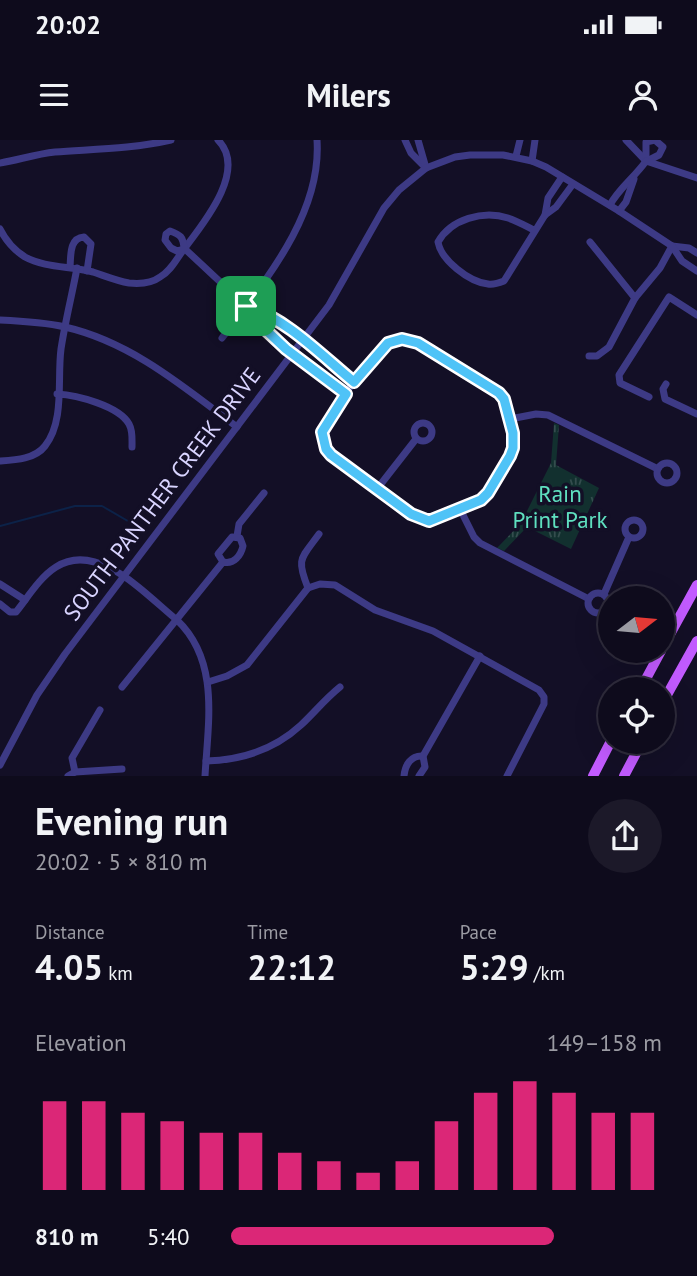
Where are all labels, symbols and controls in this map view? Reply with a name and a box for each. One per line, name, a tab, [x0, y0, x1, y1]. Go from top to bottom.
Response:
text: 20:02	[35, 8, 101, 41]
text: Milers	[306, 74, 391, 116]
icon: menu	[35, 76, 73, 114]
icon: person	[624, 76, 662, 114]
pin	[216, 276, 276, 336]
icon: arrive	[227, 287, 265, 325]
street label: SOUTH PANTHER CREEK DRIVE	[57, 361, 266, 626]
park label: Rain Print Park	[513, 479, 607, 534]
north arrow	[598, 586, 676, 663]
map controls	[598, 586, 675, 754]
button: locate	[598, 677, 675, 754]
text: Evening run	[35, 796, 228, 845]
button: share	[588, 799, 662, 873]
text: 20:02 · 5 × 810 m	[35, 847, 207, 876]
text: Distance	[35, 920, 105, 944]
text: Time	[247, 920, 288, 944]
text: Pace	[460, 920, 497, 944]
text: 4.05	[35, 944, 103, 990]
text: 22:12	[247, 944, 336, 990]
text: 5:29	[460, 944, 529, 990]
text: km	[103, 961, 133, 985]
text: /km	[529, 961, 565, 985]
text: Elevation	[35, 1028, 127, 1057]
text: 149–158 m	[547, 1028, 662, 1057]
text: 810 m	[35, 1222, 98, 1251]
text: 5:40	[147, 1222, 190, 1251]

